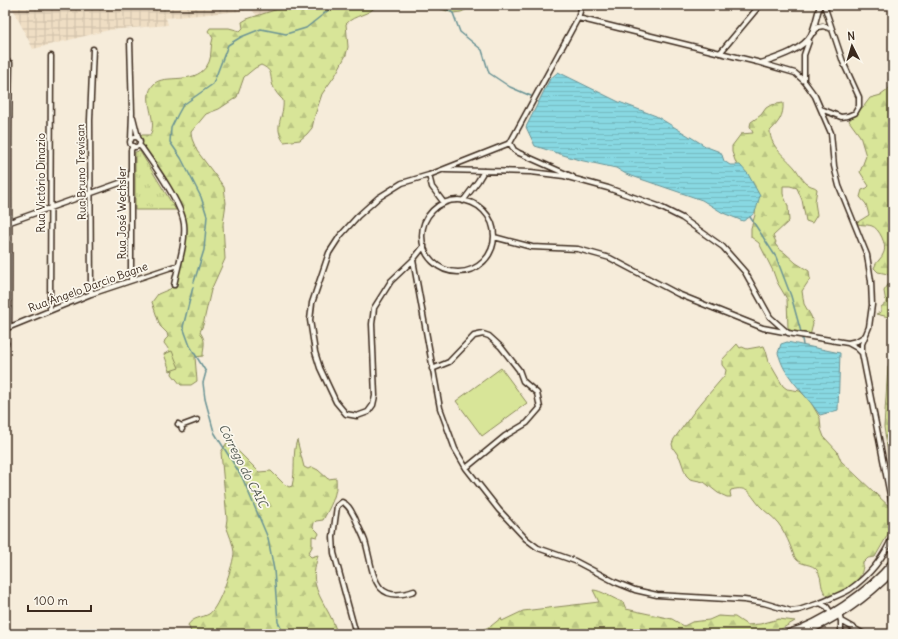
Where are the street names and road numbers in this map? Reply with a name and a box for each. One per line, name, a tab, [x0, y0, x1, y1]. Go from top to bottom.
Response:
street label: Rua Bruno Trevisan	[73, 124, 89, 220]
street label: Rua Victório Dinazio	[34, 133, 48, 233]
street label: Rua José Wechsler	[115, 166, 129, 259]
street label: Rua Ângelo Darcio Bagne	[26, 258, 150, 315]

